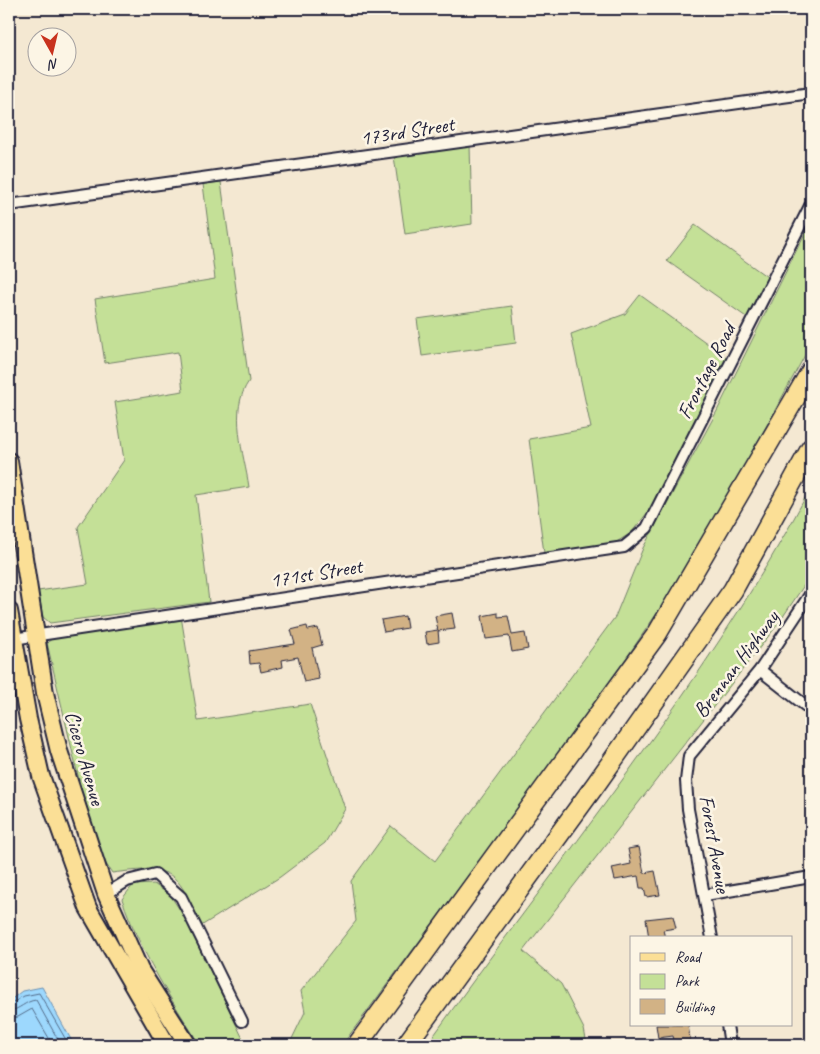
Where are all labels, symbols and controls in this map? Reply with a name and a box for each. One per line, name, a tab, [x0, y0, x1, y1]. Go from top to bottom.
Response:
north arrow	[28, 28, 78, 78]
text: N	[46, 55, 59, 74]
street label: 173rd Street	[358, 110, 458, 151]
street label: Frontage Road	[671, 316, 743, 423]
street label: 171st Street	[268, 553, 366, 593]
street label: Brennan Highway	[687, 604, 786, 723]
street label: Cicero Avenue	[59, 708, 111, 809]
street label: Forest Avenue	[694, 793, 737, 896]
legend	[630, 936, 792, 1026]
text: Road	[675, 948, 702, 967]
text: Park	[675, 972, 700, 991]
text: Building	[675, 998, 715, 1017]

